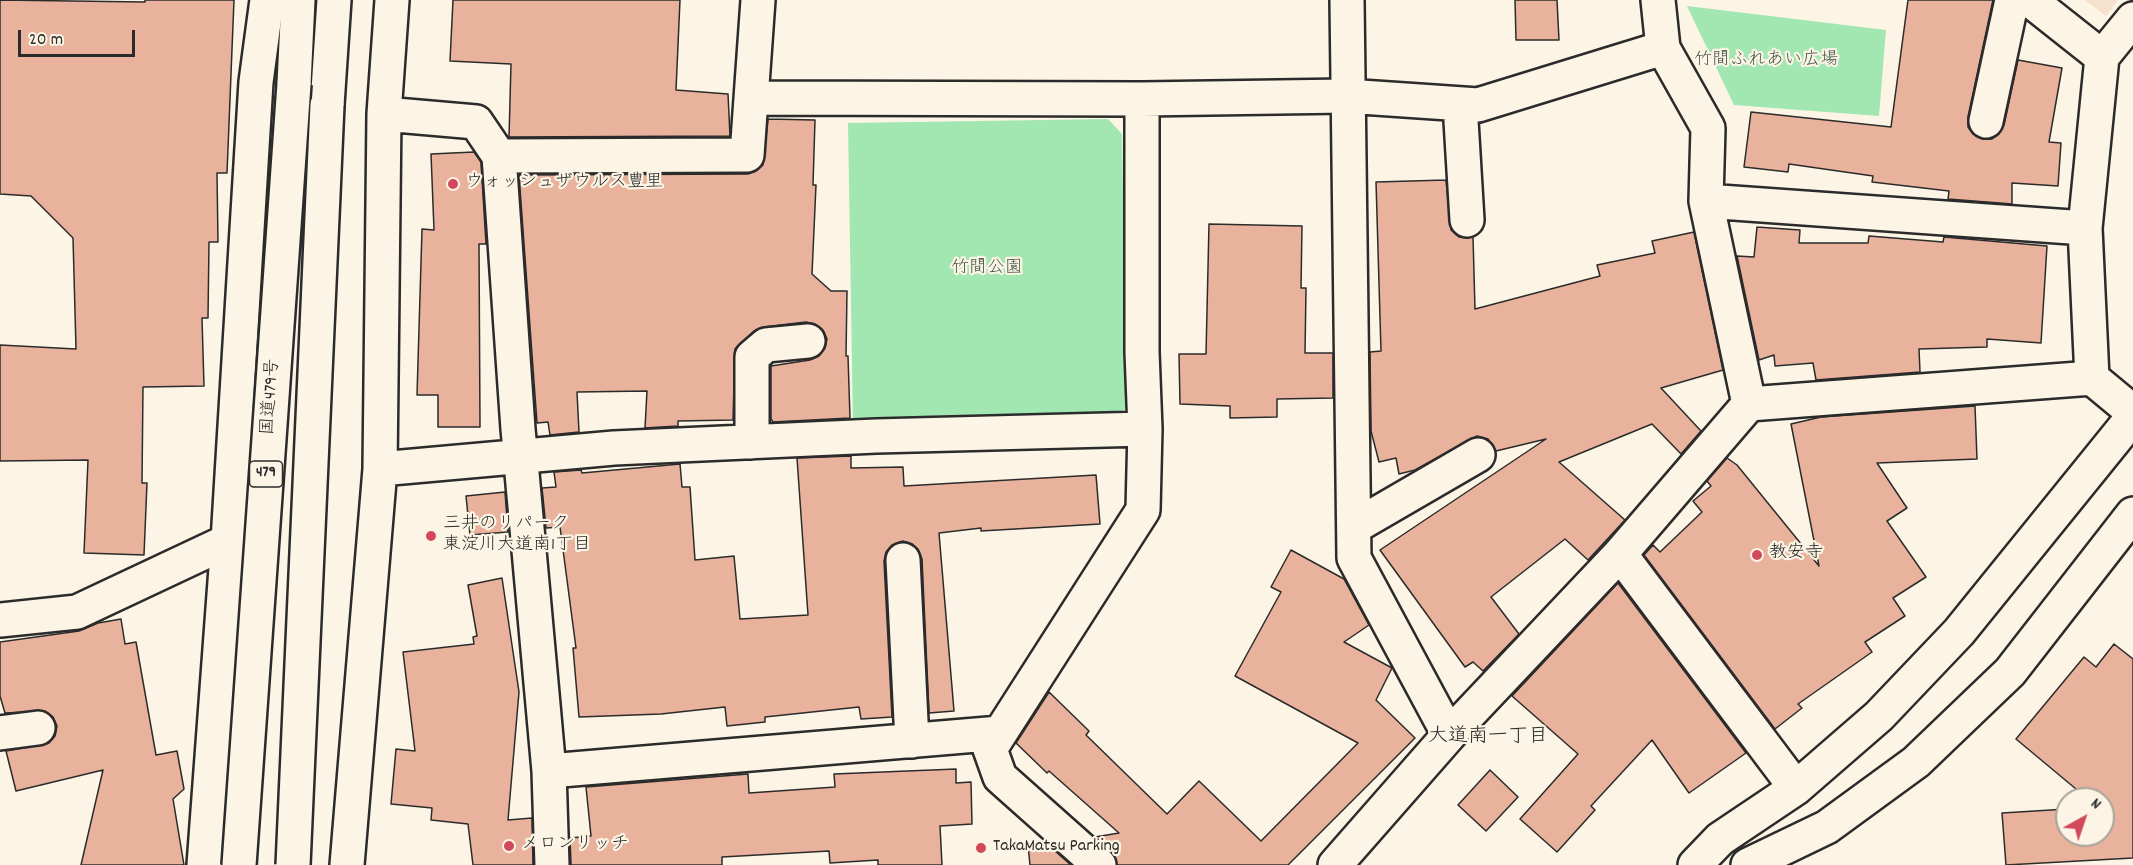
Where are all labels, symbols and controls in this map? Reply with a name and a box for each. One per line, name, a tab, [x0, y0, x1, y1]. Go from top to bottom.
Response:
scale bar	[21, 18, 138, 56]
text: 20 m	[29, 28, 63, 53]
park label: 竹間ふれあい広場	[1694, 51, 1838, 73]
place label: ウォッシュザウルス豊里	[465, 173, 663, 195]
marker: ウォッシュザウルス豊里	[446, 177, 460, 191]
park label: 竹間公園	[951, 259, 1023, 281]
street label: 国道479号	[259, 358, 285, 436]
road number: 479	[250, 461, 282, 487]
place label: 三井のリパーク 東淀川大道南1丁目	[443, 515, 591, 558]
marker: 三井のリパーク 東淀川大道南1丁目	[424, 529, 438, 543]
place label: 教安寺	[1769, 544, 1823, 566]
marker: 教安寺	[1750, 548, 1764, 562]
district label: 大道南一丁目	[1428, 726, 1548, 750]
north arrow	[2055, 787, 2115, 847]
text: N	[2085, 793, 2106, 816]
place label: メロンリッチ	[521, 835, 629, 857]
place label: TakaMatsu Parking	[993, 837, 1120, 859]
marker: メロンリッチ	[502, 839, 516, 853]
marker: TakaMatsu Parking	[974, 841, 988, 855]

